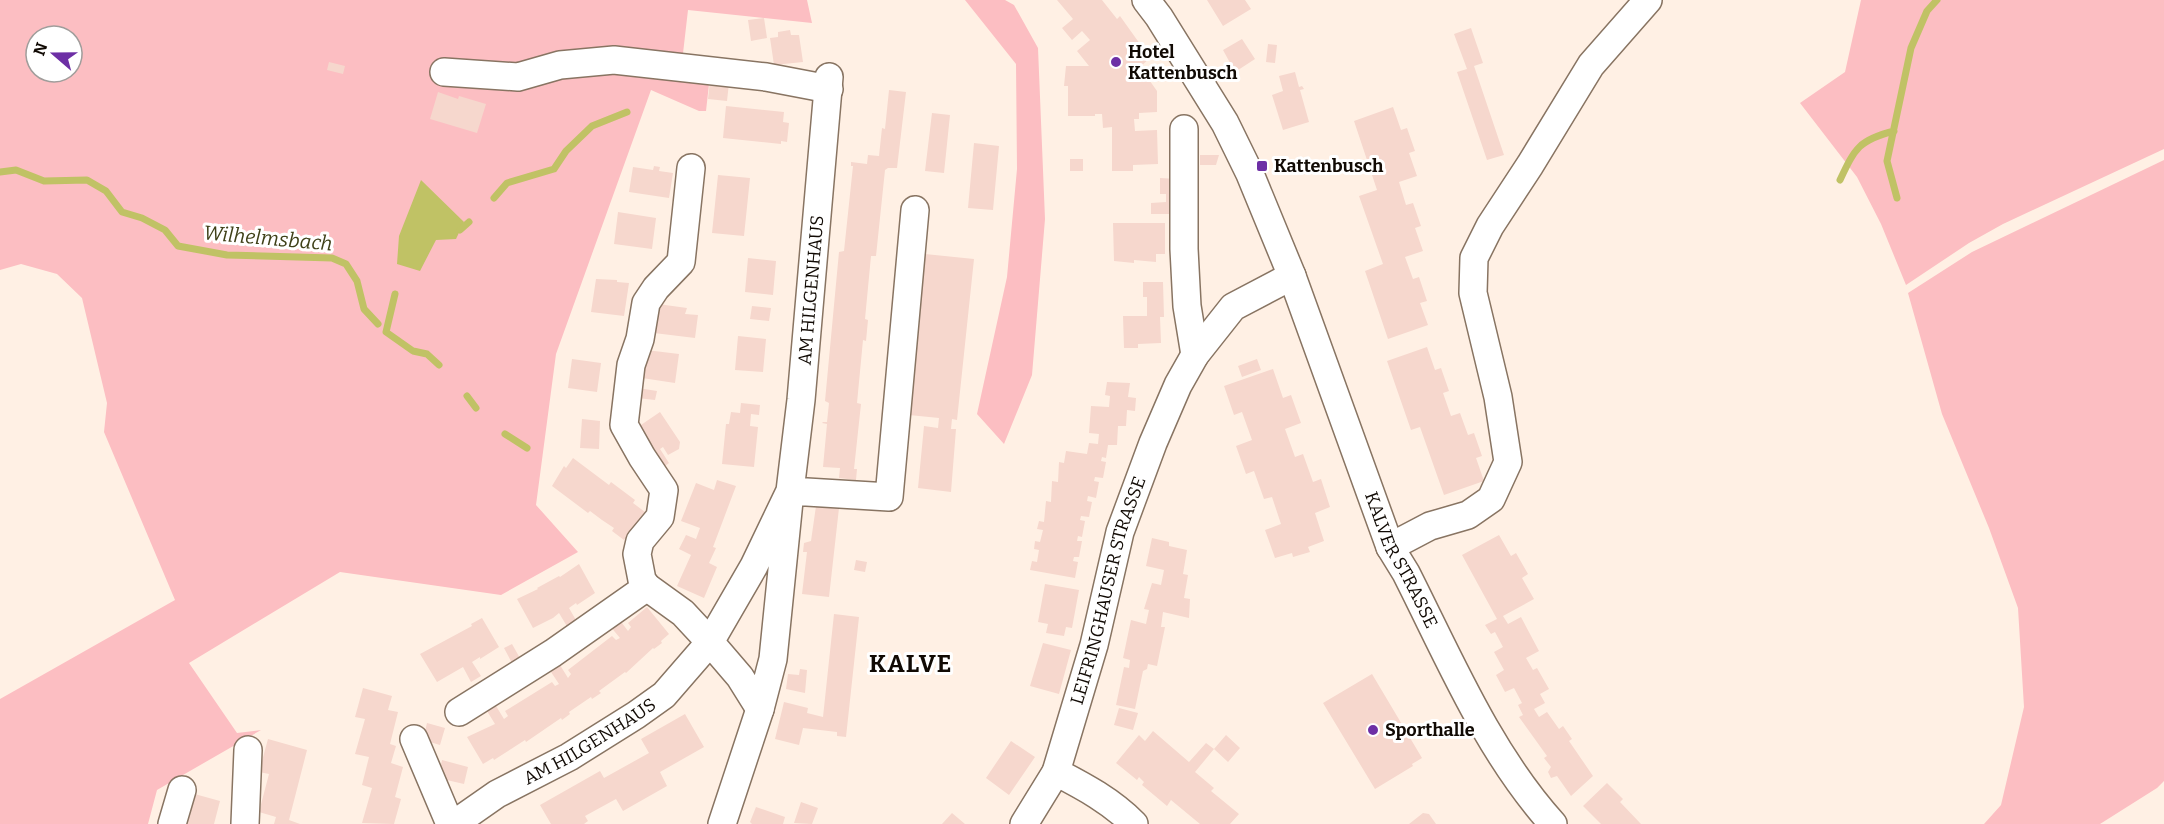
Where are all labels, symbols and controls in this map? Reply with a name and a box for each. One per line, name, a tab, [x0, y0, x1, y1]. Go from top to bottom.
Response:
north arrow	[24, 24, 84, 84]
text: N	[29, 40, 51, 58]
place label: Hotel Kattenbusch	[1128, 41, 1238, 84]
marker: Hotel Kattenbusch	[1109, 55, 1123, 69]
place label: Kattenbusch	[1274, 155, 1384, 177]
marker: Kattenbusch	[1255, 159, 1269, 173]
street label: AM HILGENHAUS	[793, 214, 829, 366]
water label: Wilhelmsbach	[203, 220, 333, 256]
street label: LEIFRINGHAUSER STRASSE	[1066, 473, 1151, 707]
street label: KALVER STRASSE	[1360, 489, 1442, 632]
district label: KALVE	[869, 650, 953, 678]
street label: AM HILGENHAUS	[520, 693, 660, 789]
place label: Sporthalle	[1385, 719, 1475, 741]
marker: Sporthalle	[1366, 723, 1380, 737]

